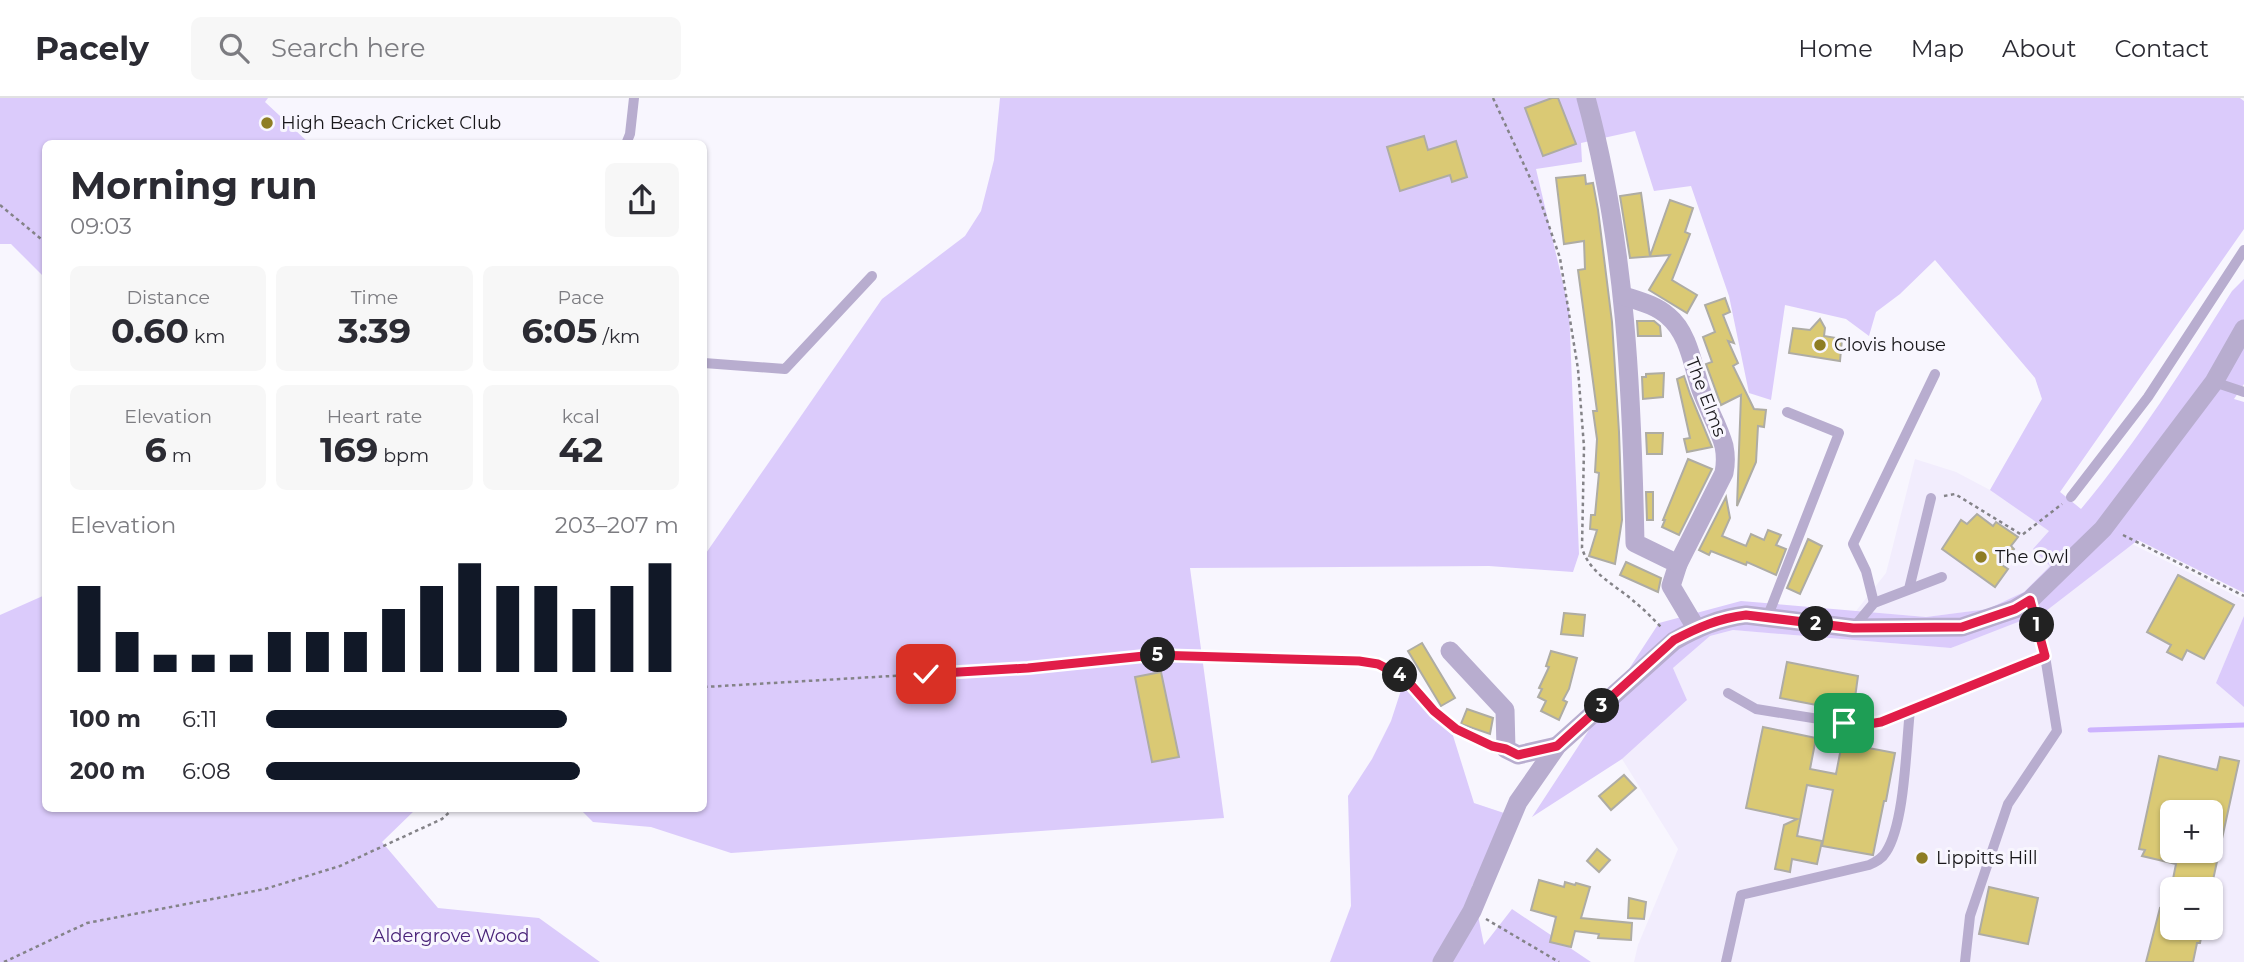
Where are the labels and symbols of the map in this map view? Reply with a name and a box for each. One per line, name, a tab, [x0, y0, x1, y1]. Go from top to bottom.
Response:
place label: High Beach Cricket Club	[281, 112, 501, 134]
marker: High Beach Cricket Club	[259, 115, 275, 131]
place label: Clovis house	[1834, 334, 1946, 356]
marker: Clovis house	[1812, 337, 1828, 353]
street label: The Elms	[1681, 354, 1731, 440]
place label: The Owl	[1995, 546, 2069, 568]
marker: The Owl	[1973, 549, 1989, 565]
pin: 2	[1798, 606, 1834, 642]
pin: 1	[2020, 608, 2054, 642]
pin: 5	[1140, 638, 1176, 672]
pin	[896, 644, 956, 704]
pin: 4	[1382, 658, 1418, 692]
pin: 3	[1584, 688, 1620, 724]
pin	[1814, 693, 1874, 753]
place label: Lippitts Hill	[1936, 847, 2038, 869]
marker: Lippitts Hill	[1914, 850, 1930, 866]
park label: Aldergrove Wood	[372, 925, 530, 947]

